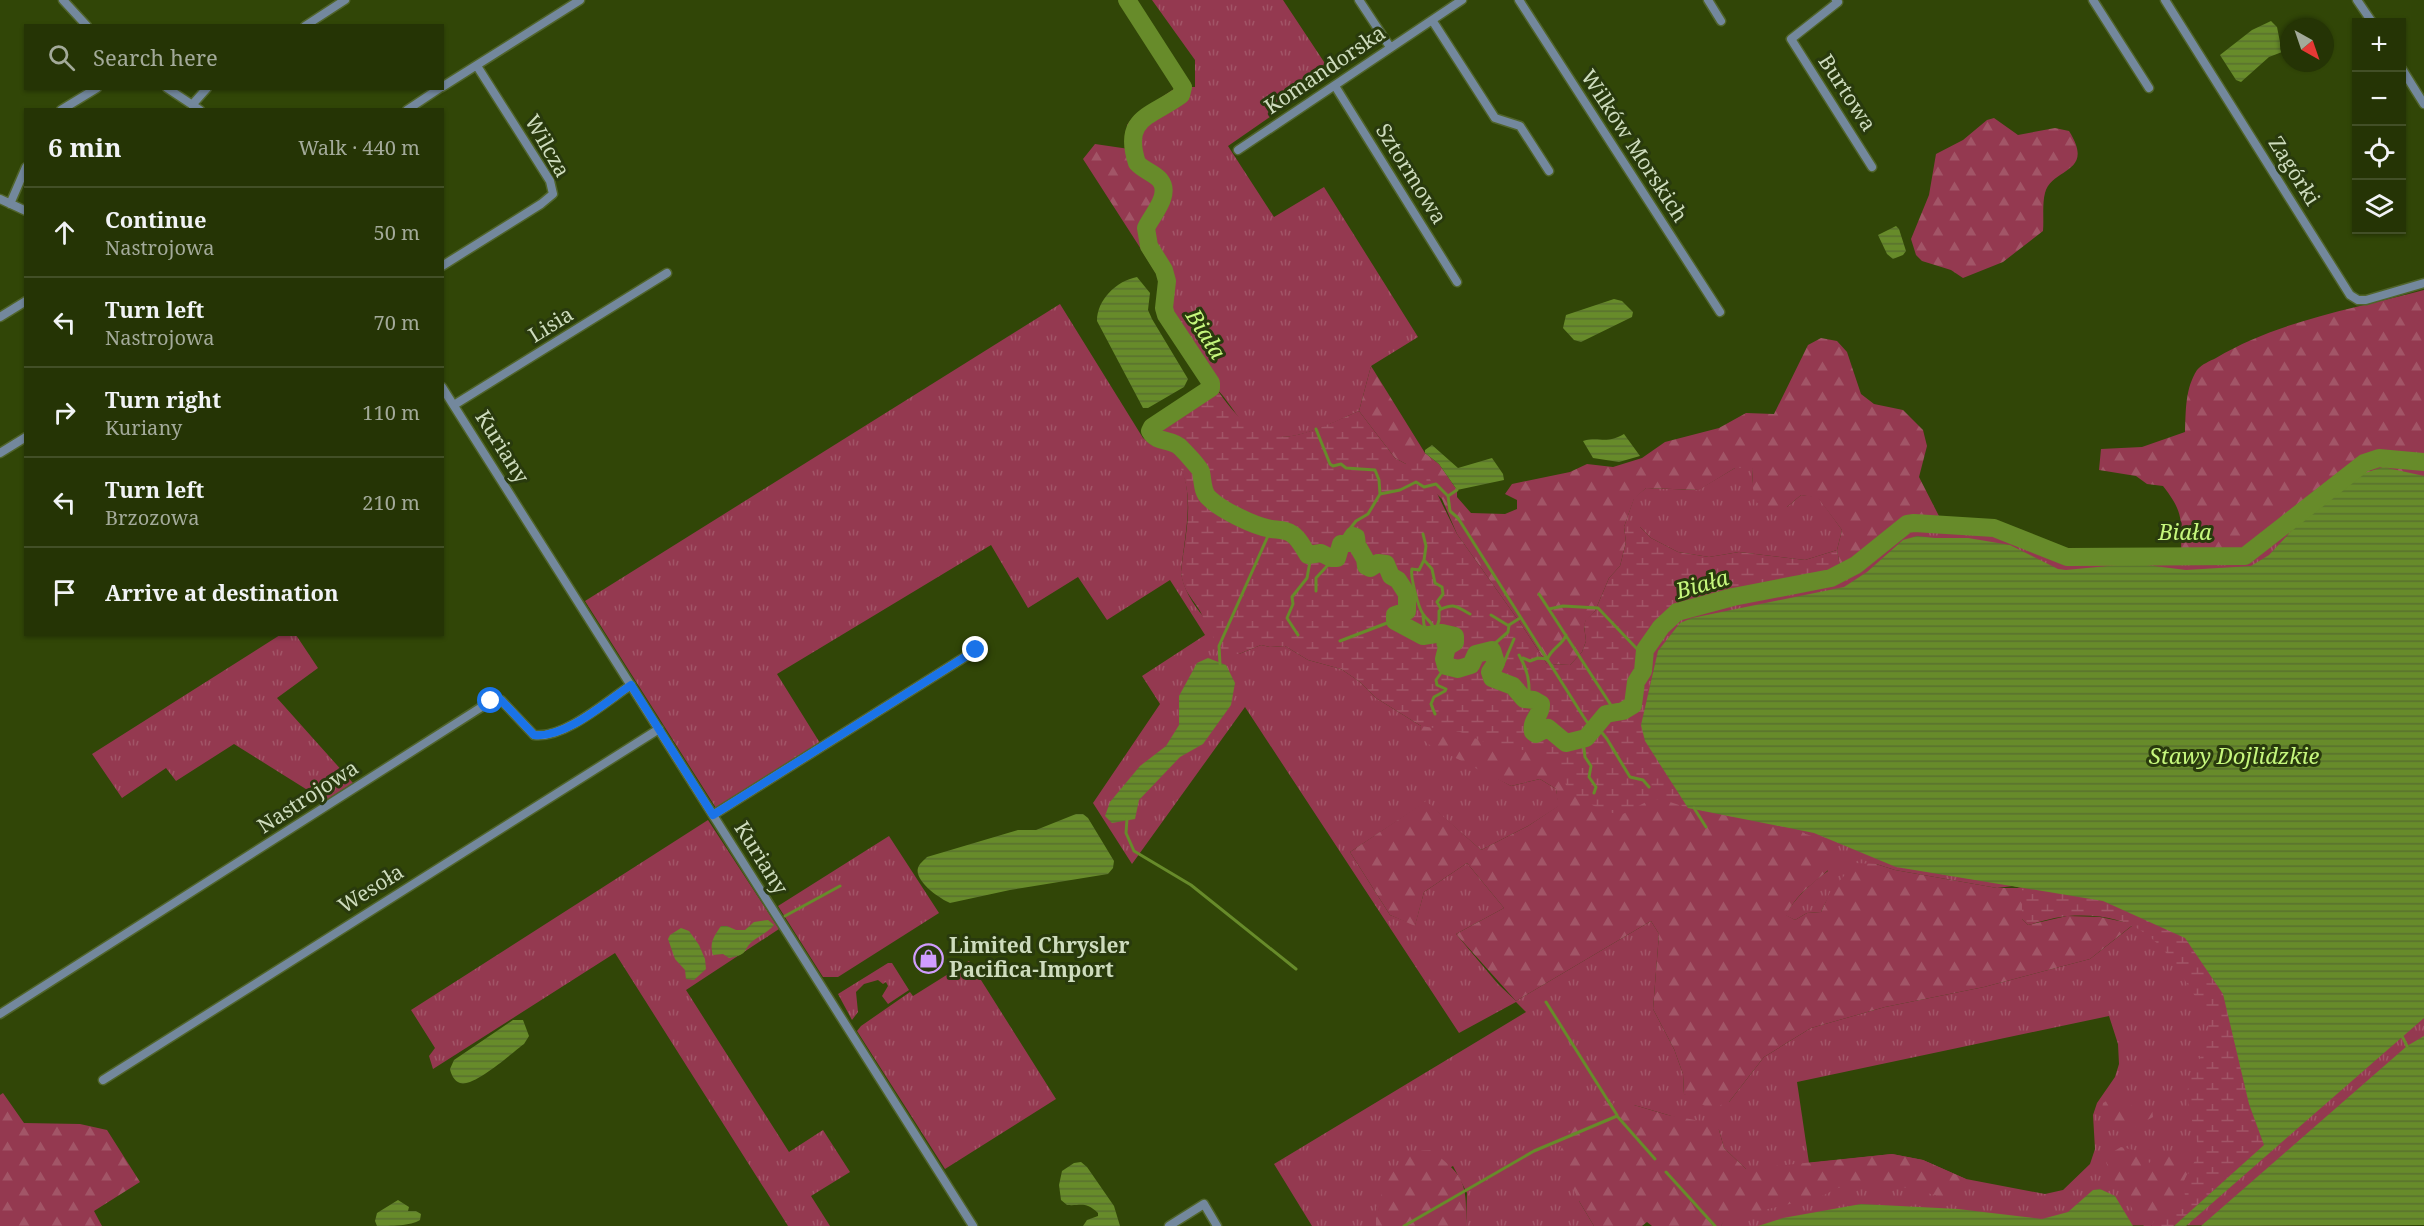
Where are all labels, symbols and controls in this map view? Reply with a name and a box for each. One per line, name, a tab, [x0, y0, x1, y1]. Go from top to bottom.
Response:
street label: Komandorska	[1259, 18, 1390, 120]
north arrow	[2280, 18, 2334, 72]
map controls	[2352, 18, 2406, 234]
button: +	[2352, 18, 2406, 72]
search box	[24, 24, 444, 90]
icon: search	[45, 41, 78, 74]
text: Search here	[93, 42, 218, 72]
street label: Burtowa	[1813, 49, 1883, 136]
street label: Wilków Morskich	[1575, 64, 1695, 227]
button: −	[2352, 72, 2406, 126]
street label: Wilcza	[519, 109, 577, 182]
street label: Sztormowa	[1370, 118, 1454, 229]
button: locate	[2352, 126, 2406, 180]
text: 6 min	[48, 129, 122, 165]
street label: Zagórki	[2263, 131, 2327, 211]
text: Walk · 440 m	[298, 134, 420, 161]
button: layers	[2352, 180, 2406, 234]
text: Continue	[105, 204, 207, 234]
icon: ahead	[48, 216, 81, 249]
text: 50 m	[374, 219, 420, 246]
text: Nastrojowa	[105, 234, 215, 261]
text: Turn left	[105, 294, 204, 324]
street label: Lisia	[523, 300, 578, 349]
water label: Biała	[1179, 302, 1234, 364]
icon: left	[48, 306, 81, 339]
text: 70 m	[374, 309, 420, 336]
text: Nastrojowa	[105, 324, 215, 351]
text: Turn right	[105, 384, 221, 414]
icon: right	[48, 396, 81, 429]
text: 110 m	[362, 399, 420, 426]
street label: Kuriany	[470, 405, 536, 488]
text: Kuriany	[105, 414, 182, 441]
text: Turn left	[105, 474, 204, 504]
icon: left	[48, 486, 81, 519]
text: 210 m	[362, 489, 420, 516]
text: Brzozowa	[105, 504, 200, 531]
water label: Biała	[2157, 516, 2212, 546]
water label: Biała	[1671, 561, 1732, 605]
icon: arrive	[48, 576, 81, 609]
text: Arrive at destination	[105, 577, 339, 607]
route end	[962, 636, 988, 662]
route start	[477, 687, 503, 713]
water label: Stawy Dojlidzkie	[2149, 740, 2319, 770]
street label: Nastrojowa	[252, 753, 363, 839]
street label: Kuriany	[729, 816, 795, 899]
street label: Wesoła	[332, 857, 408, 919]
place label: Limited Chrysler Pacifica-Import	[949, 931, 1130, 983]
shop icon: Limited Chrysler Pacifica-Import	[912, 942, 944, 974]

